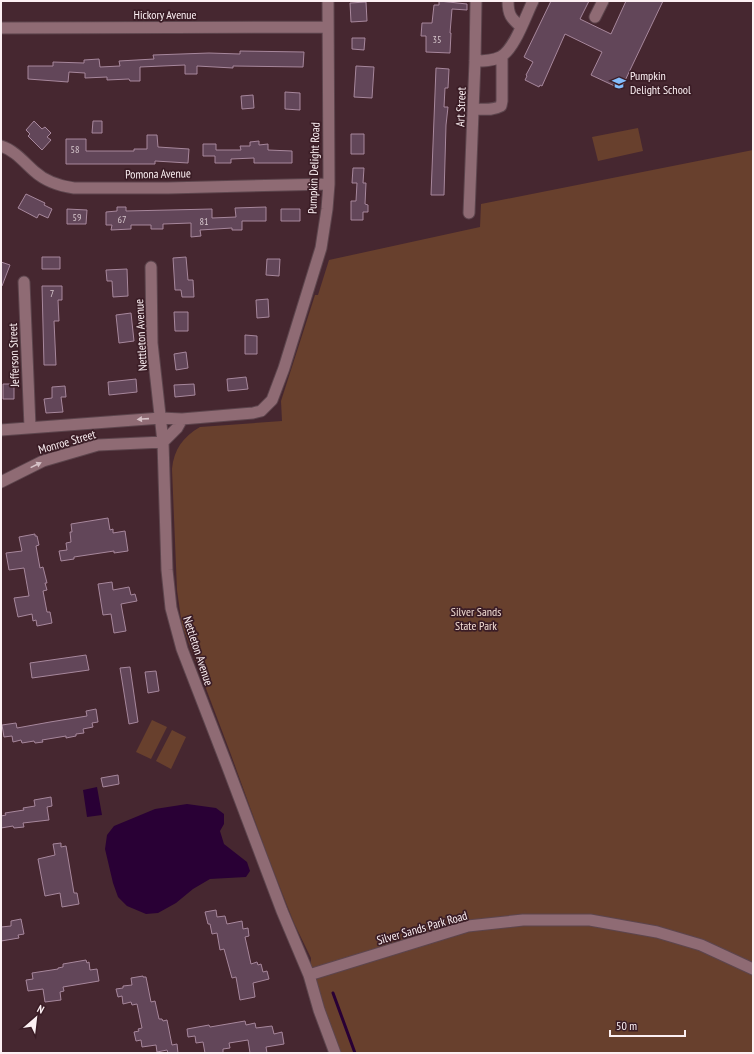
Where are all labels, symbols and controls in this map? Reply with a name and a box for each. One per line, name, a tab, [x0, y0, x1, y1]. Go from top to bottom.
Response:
street label: Hickory Avenue	[133, 7, 197, 22]
house number: 35	[433, 33, 442, 46]
place label: Pumpkin Delight School	[630, 68, 691, 97]
school or university icon: Pumpkin Delight School	[611, 75, 627, 91]
street label: Art Street	[452, 86, 469, 127]
street label: Pumpkin Delight Road	[304, 122, 323, 214]
house number: 58	[71, 143, 80, 156]
street label: Pomona Avenue	[125, 165, 191, 182]
house number: 59	[73, 211, 82, 224]
house number: 67	[118, 213, 127, 226]
house number: 81	[200, 215, 209, 228]
house number: 7	[50, 287, 54, 300]
street label: Nettleton Avenue	[131, 299, 150, 371]
street label: Jefferson Street	[5, 322, 22, 388]
one-way arrow	[137, 416, 149, 423]
street label: Monroe Street	[36, 426, 98, 457]
one-way arrow	[30, 462, 42, 468]
park label: Silver Sands State Park	[451, 604, 501, 633]
street label: Nettleton Avenue	[180, 614, 217, 687]
street label: Silver Sands Park Road	[375, 907, 469, 948]
north arrow	[16, 998, 56, 1038]
text: N	[35, 1002, 47, 1017]
scale bar	[610, 1012, 685, 1038]
text: 50 m	[616, 1018, 637, 1033]

